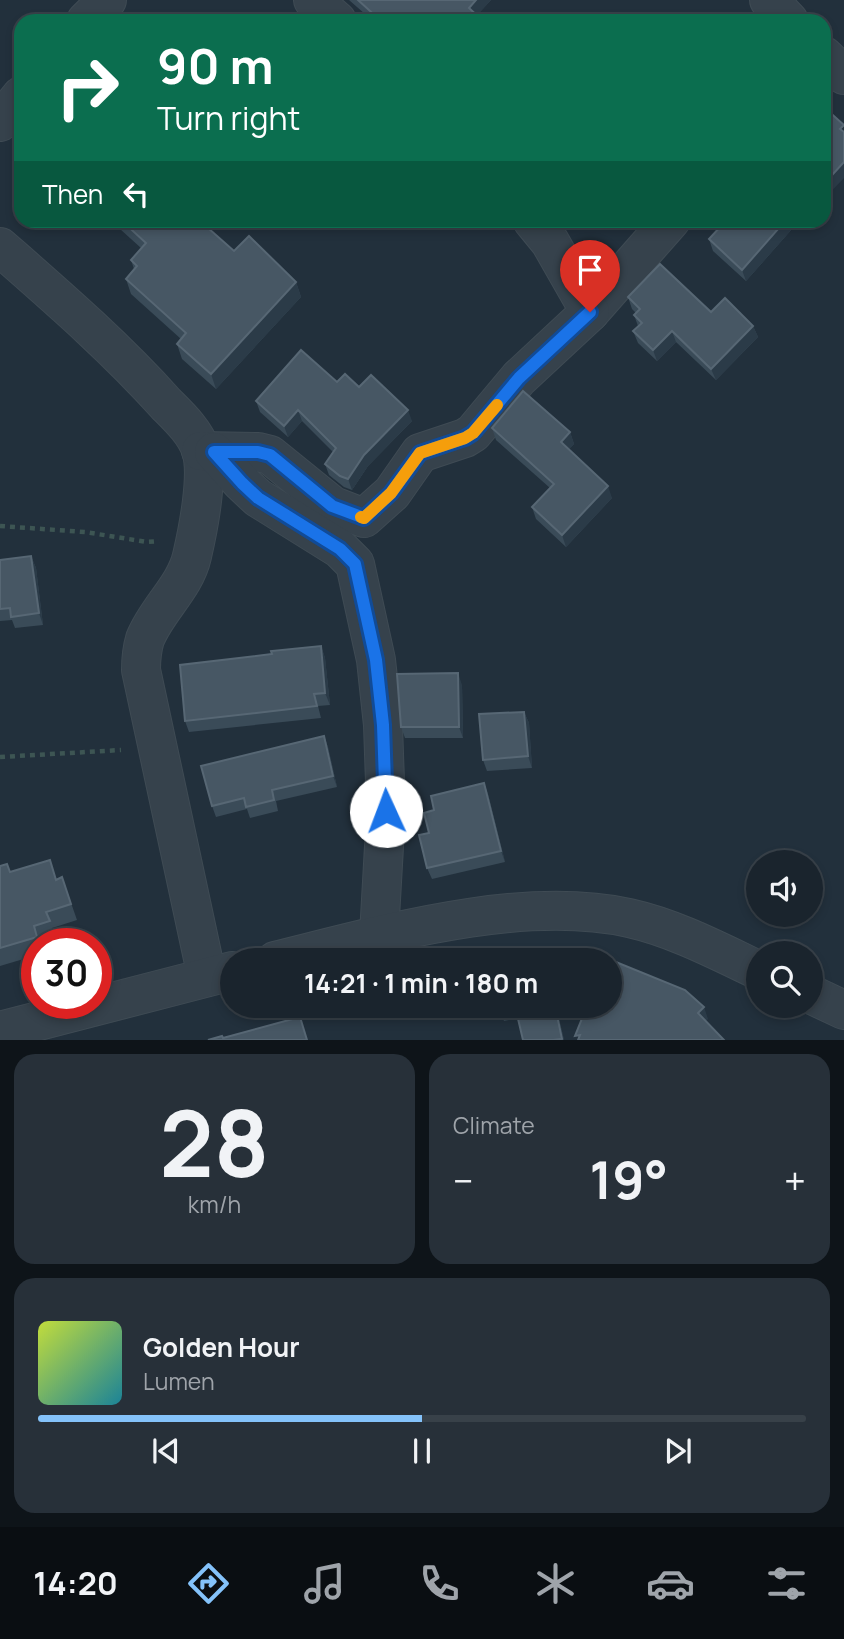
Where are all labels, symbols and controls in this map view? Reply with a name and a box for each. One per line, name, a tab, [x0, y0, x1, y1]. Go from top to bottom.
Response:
text: 90 m	[157, 32, 274, 99]
icon: right	[42, 42, 133, 133]
text: Turn right	[157, 96, 300, 140]
icon: left	[117, 175, 155, 213]
text: Then	[42, 176, 103, 212]
pin	[560, 240, 620, 312]
icon: arrive	[571, 251, 609, 289]
position arrow	[349, 774, 423, 848]
map controls	[746, 850, 823, 1018]
button: sound	[746, 850, 823, 927]
speed limit sign: 30	[21, 928, 112, 1019]
button: search	[746, 941, 823, 1018]
text: 14:21 · 1 min · 180 m	[304, 965, 538, 1001]
text: 28	[160, 1080, 269, 1204]
text: Climate	[453, 1109, 535, 1141]
text: 19°	[590, 1144, 668, 1215]
text: −	[453, 1154, 474, 1206]
text: +	[784, 1154, 806, 1206]
text: km/h	[188, 1188, 241, 1220]
text: Golden Hour	[143, 1329, 300, 1365]
text: Lumen	[143, 1365, 215, 1397]
icon: previous	[147, 1432, 185, 1470]
icon: pause	[403, 1432, 441, 1470]
icon: next	[659, 1432, 697, 1470]
icon: directions	[184, 1559, 233, 1608]
icon: music	[300, 1559, 349, 1608]
icon: phone	[415, 1559, 464, 1608]
icon: climate	[531, 1559, 580, 1608]
icon: car	[646, 1559, 695, 1608]
icon: filters	[762, 1559, 811, 1608]
text: 14:20	[33, 1561, 118, 1605]

